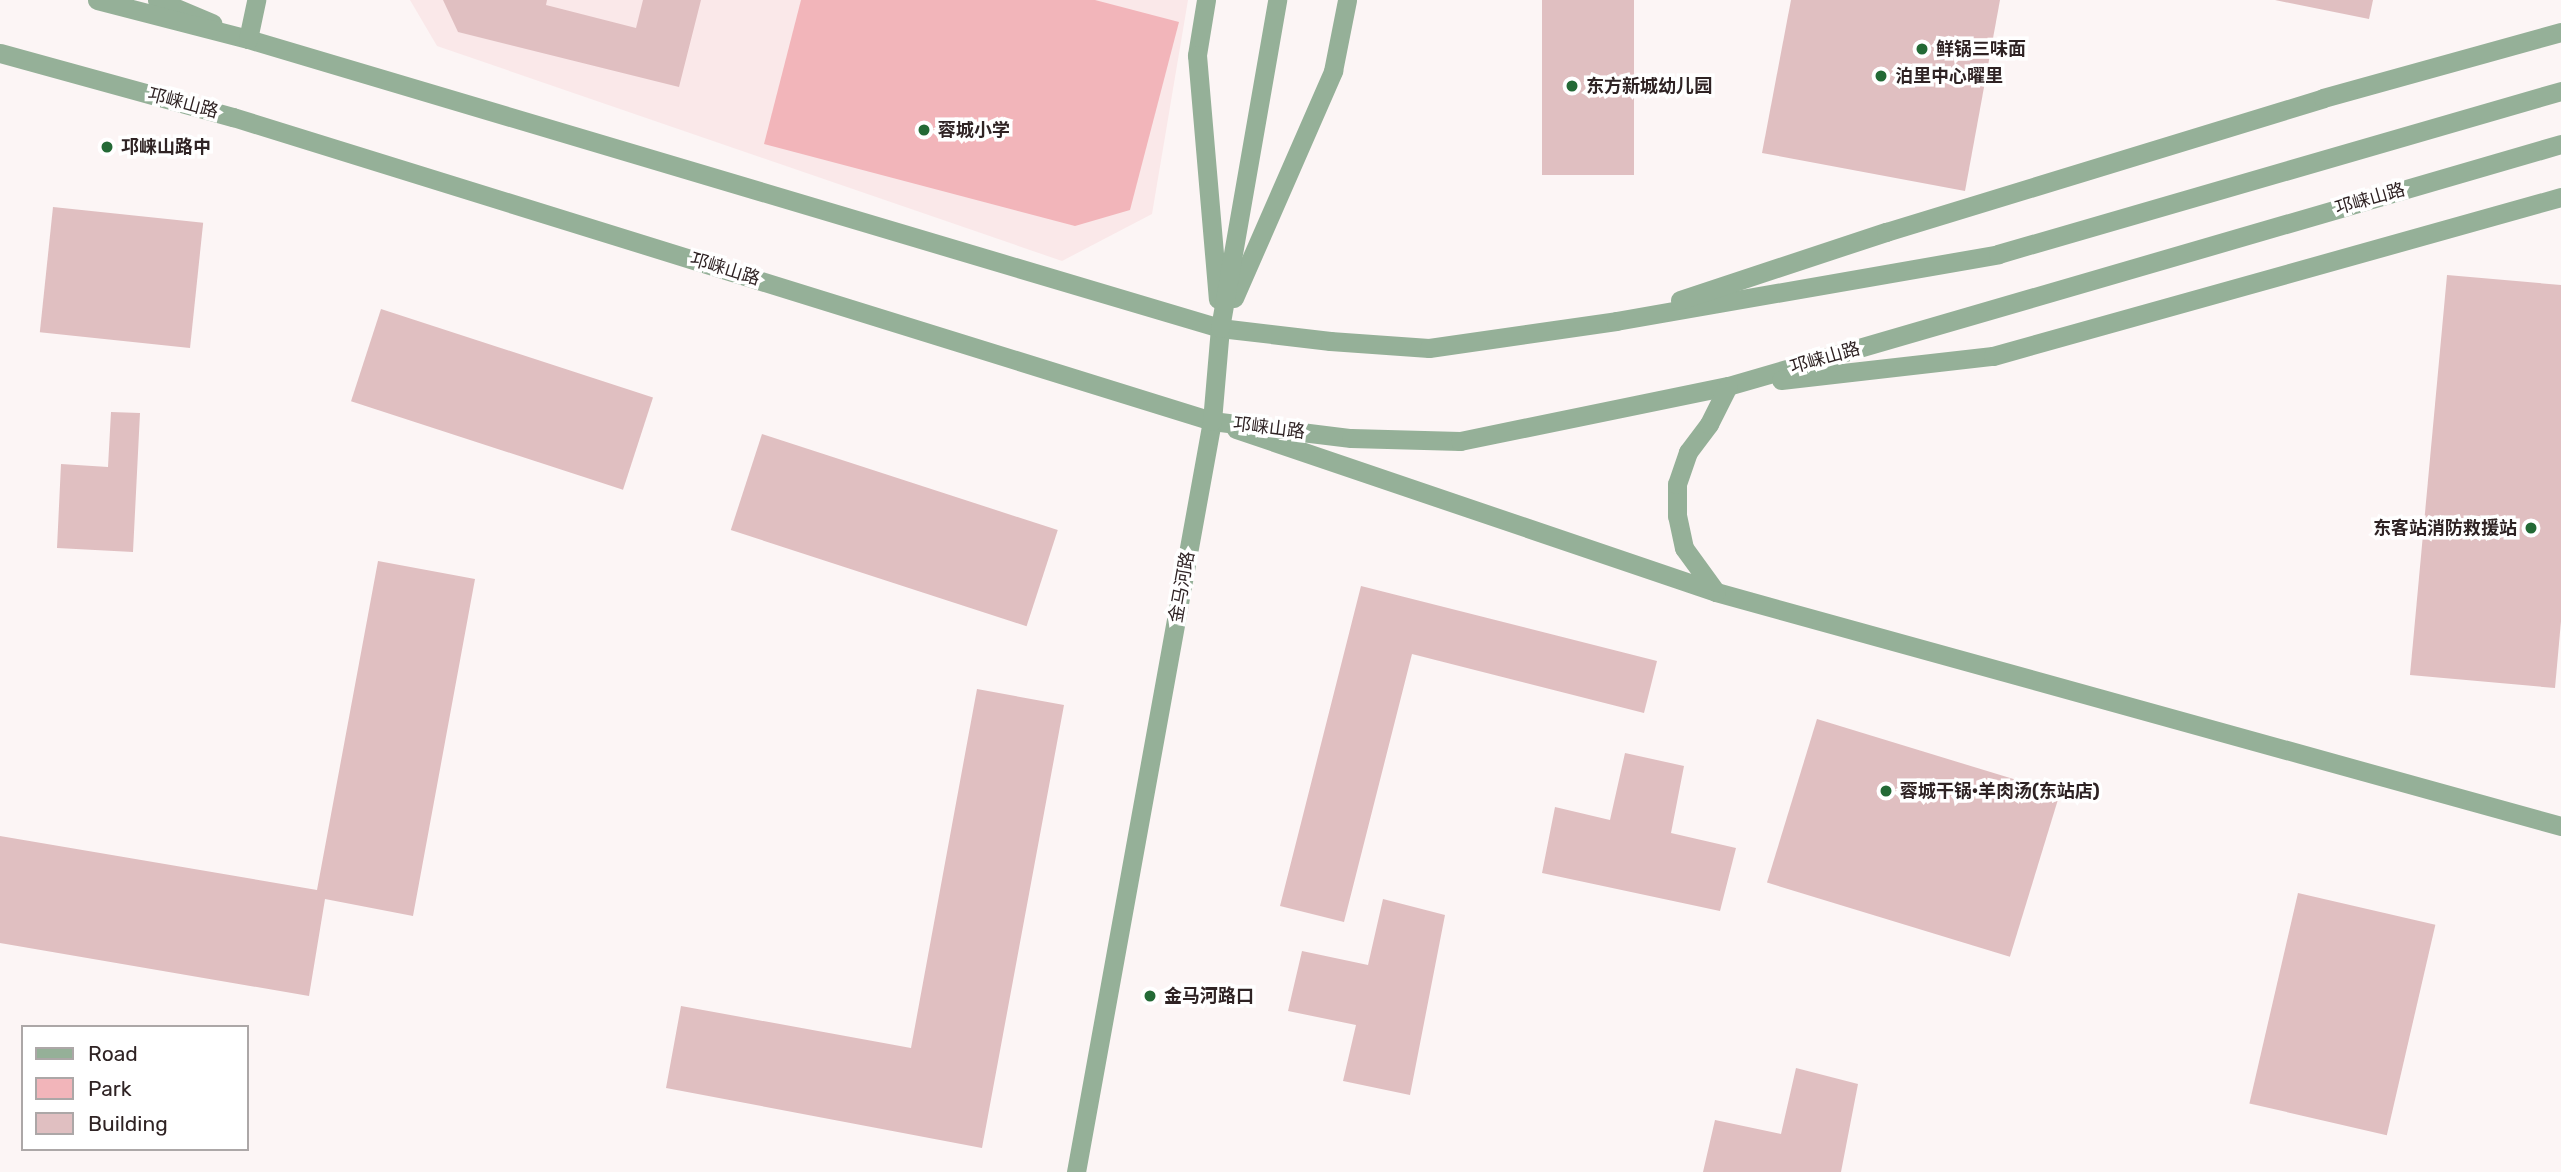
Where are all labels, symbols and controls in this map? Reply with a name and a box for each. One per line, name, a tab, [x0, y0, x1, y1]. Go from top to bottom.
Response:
place label: 鲜锅三味面	[1936, 38, 2026, 60]
marker: 鲜锅三味面	[1914, 41, 1930, 57]
place label: 泊里中心曜里	[1895, 65, 2003, 87]
marker: 泊里中心曜里	[1873, 68, 1889, 84]
place label: 东方新城幼儿园	[1586, 75, 1712, 97]
marker: 东方新城幼儿园	[1564, 78, 1580, 94]
street label: 邛崃山路	[145, 83, 221, 123]
place label: 蓉城小学	[938, 119, 1010, 141]
marker: 蓉城小学	[916, 122, 932, 138]
place label: 邛崃山路中	[121, 136, 211, 158]
marker: 邛崃山路中	[99, 139, 115, 155]
street label: 邛崃山路	[2332, 179, 2408, 219]
street label: 邛崃山路	[687, 248, 763, 290]
street label: 邛崃山路	[1787, 338, 1863, 378]
street label: 邛崃山路	[1232, 413, 1306, 443]
place label: 东客站消防救援站	[2373, 517, 2517, 539]
marker: 东客站消防救援站	[2523, 520, 2539, 536]
street label: 金马河路	[1165, 550, 1199, 624]
place label: 蓉城干锅·羊肉汤(东站店)	[1900, 780, 2100, 802]
marker: 蓉城干锅·羊肉汤(东站店)	[1878, 783, 1894, 799]
place label: 金马河路口	[1164, 985, 1254, 1007]
marker: 金马河路口	[1142, 988, 1158, 1004]
legend	[21, 1025, 248, 1151]
text: Road	[88, 1041, 138, 1066]
text: Park	[88, 1076, 132, 1101]
text: Building	[88, 1111, 168, 1136]

